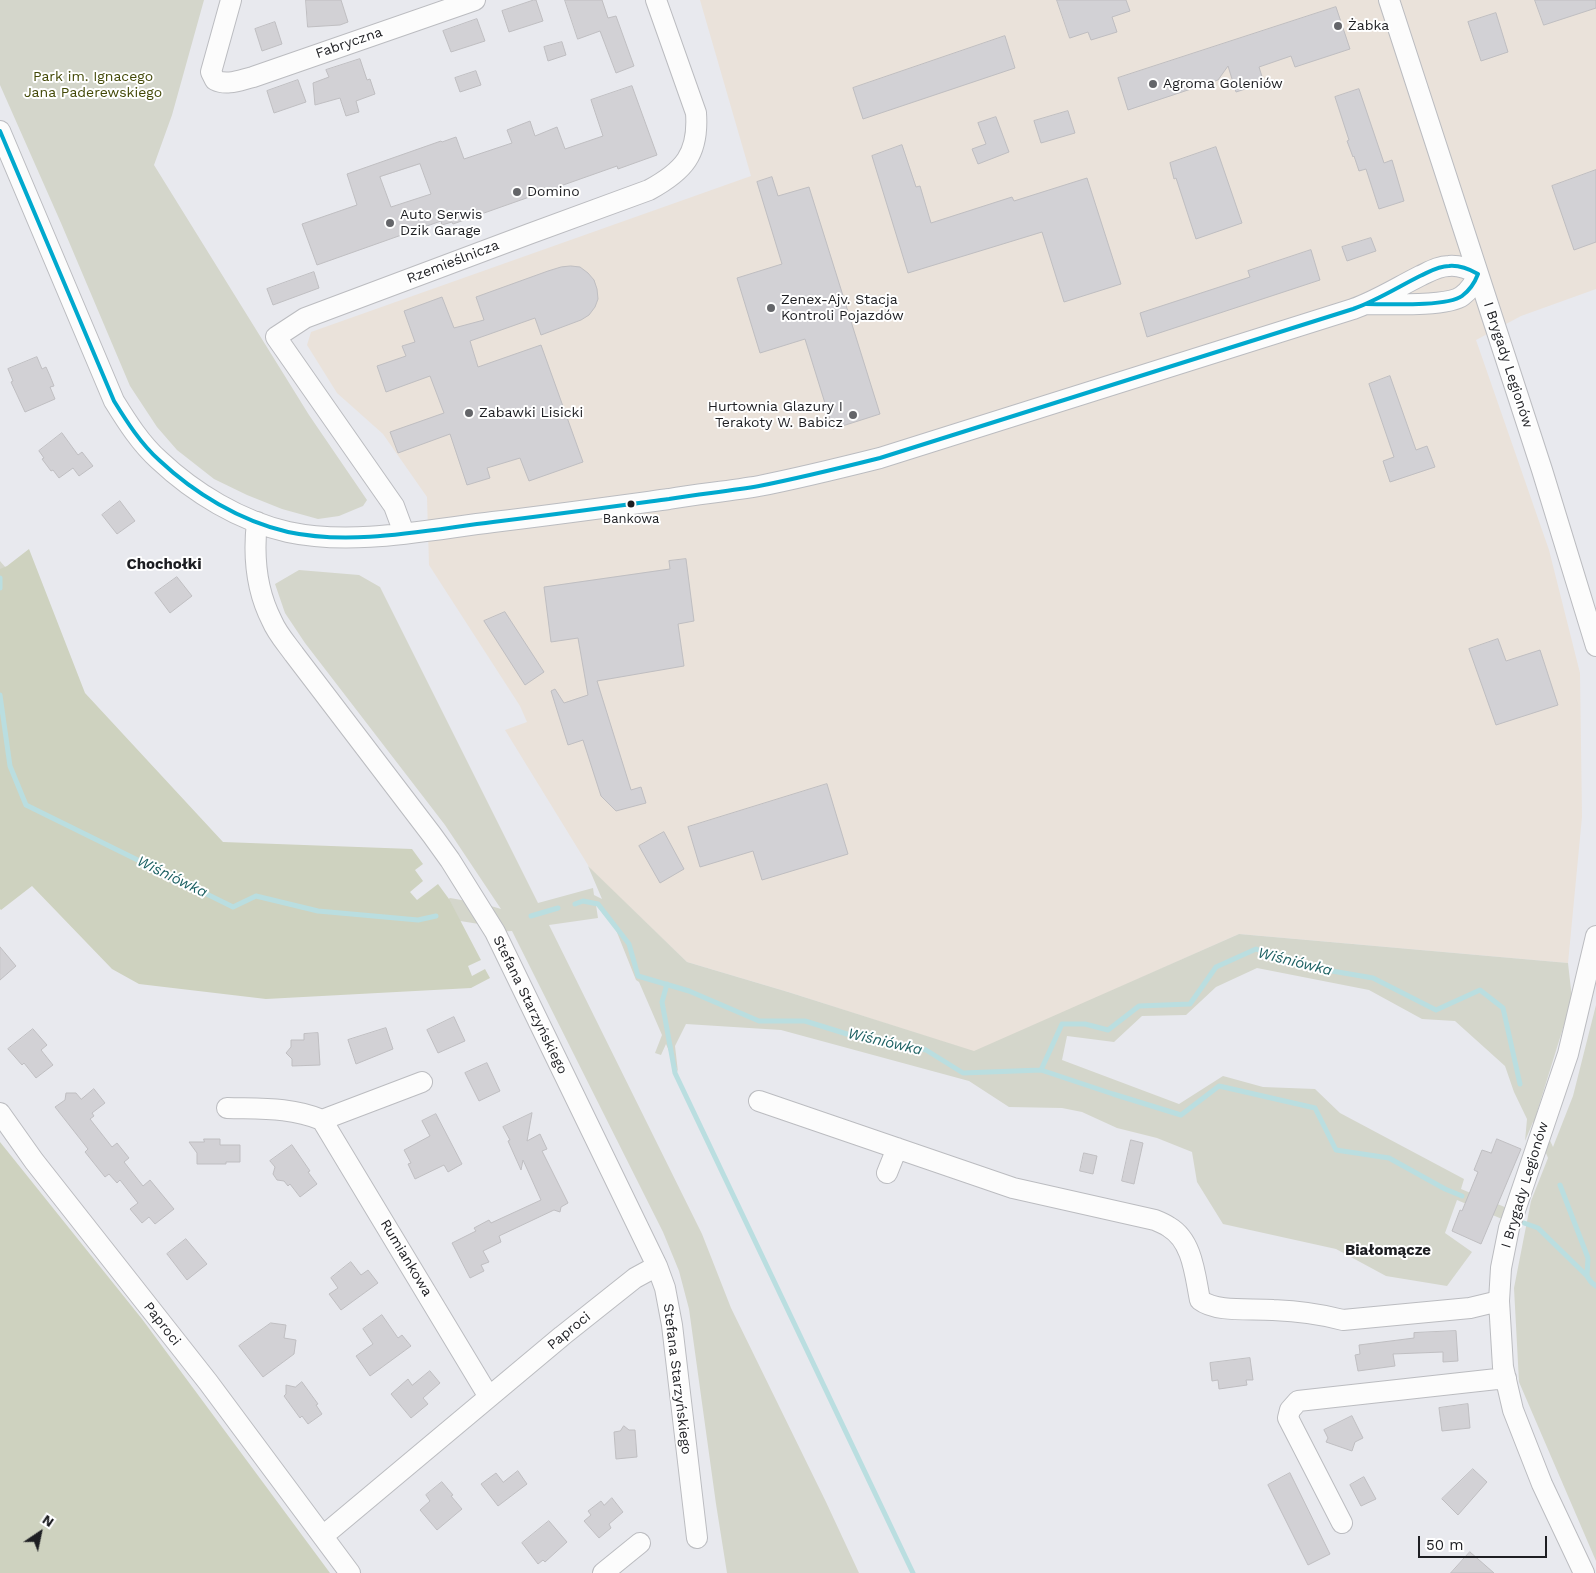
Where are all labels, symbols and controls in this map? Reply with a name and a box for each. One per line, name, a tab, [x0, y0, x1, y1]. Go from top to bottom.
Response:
place label: Żabka	[1348, 18, 1389, 34]
marker: Żabka	[1332, 20, 1344, 32]
street label: Fabryczna	[313, 24, 385, 62]
park label: Park im. Ignacego Jana Paderewskiego	[24, 69, 162, 102]
place label: Agroma Goleniów	[1163, 76, 1283, 92]
marker: Agroma Goleniów	[1147, 78, 1159, 90]
place label: Domino	[527, 184, 580, 200]
marker: Domino	[511, 186, 523, 198]
place label: Auto Serwis Dzik Garage	[400, 207, 482, 240]
marker: Auto Serwis Dzik Garage	[384, 217, 396, 229]
street label: Rzemieślnicza	[405, 237, 501, 287]
place label: Zenex-Ajv. Stacja Kontroli Pojazdów	[781, 292, 904, 324]
street label: I Brygady Legionów	[1480, 300, 1536, 430]
marker: Zenex-Ajv. Stacja Kontroli Pojazdów	[765, 302, 777, 314]
place label: Hurtownia Glazury I Terakoty W. Babicz	[708, 399, 843, 432]
place label: Zabawki Lisicki	[479, 405, 583, 421]
marker: Zabawki Lisicki	[463, 407, 475, 419]
marker: Hurtownia Glazury I Terakoty W. Babicz	[847, 409, 859, 421]
marker: Bankowa	[626, 499, 636, 509]
place label: Bankowa	[603, 511, 659, 527]
district label: Chochołki	[126, 556, 202, 574]
water label: Wiśniówka	[134, 852, 210, 902]
street label: Stefana Starzyńskiego	[489, 933, 571, 1077]
water label: Wiśniówka	[1256, 944, 1334, 980]
water label: Wiśniówka	[846, 1025, 924, 1059]
street label: I Brygady Legionów	[1498, 1120, 1552, 1250]
street label: Rumiankowa	[376, 1216, 436, 1300]
district label: Białomącze	[1345, 1242, 1431, 1260]
street label: Paproci	[140, 1299, 184, 1349]
street label: Stefana Starzyńskiego	[659, 1303, 695, 1455]
street label: Paproci	[544, 1309, 594, 1353]
north arrow	[15, 1508, 65, 1558]
text: N	[40, 1511, 57, 1530]
scale bar	[1421, 1526, 1550, 1558]
text: 50 m	[1426, 1536, 1463, 1554]

